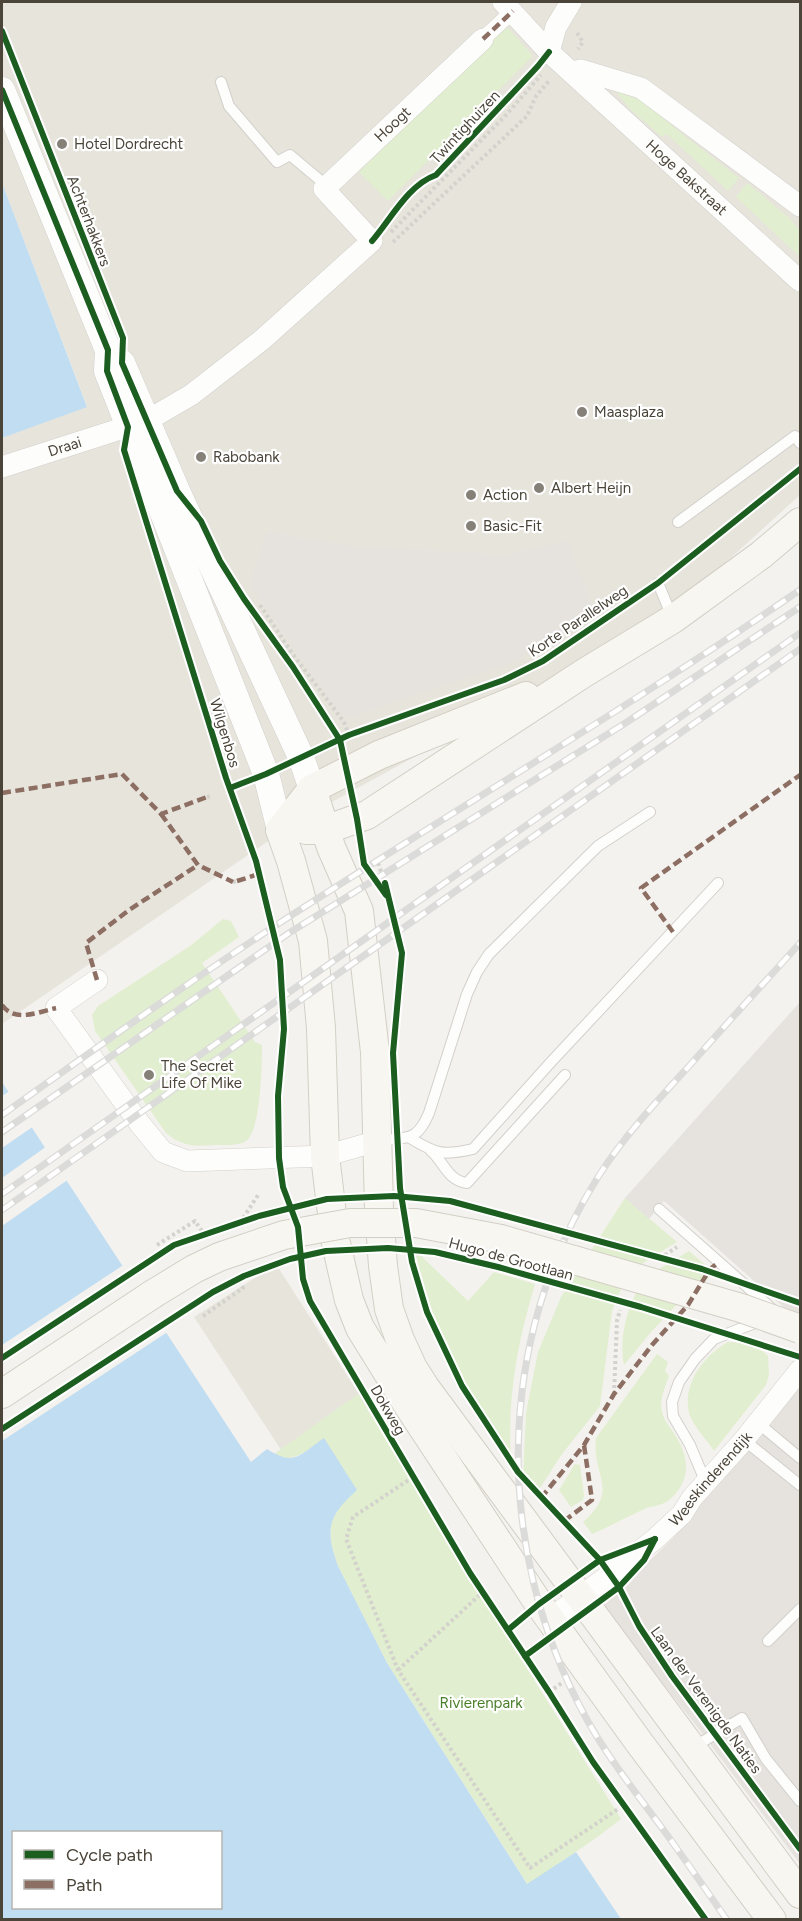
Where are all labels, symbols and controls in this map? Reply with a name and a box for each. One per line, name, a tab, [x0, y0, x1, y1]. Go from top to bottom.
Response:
street label: Twintighuizen	[426, 87, 504, 167]
street label: Hoogt	[371, 103, 415, 146]
place label: Hotel Dordrecht	[74, 135, 183, 153]
street label: Hoge Bakstraat	[642, 136, 731, 219]
marker: Hotel Dordrecht	[55, 137, 69, 151]
street label: Achterhakkers	[63, 173, 115, 269]
place label: Maasplaza	[594, 403, 664, 421]
marker: Maasplaza	[575, 405, 589, 419]
street label: Draai	[46, 433, 84, 461]
place label: Rabobank	[213, 448, 280, 466]
marker: Rabobank	[194, 450, 208, 464]
place label: Albert Heijn	[551, 479, 631, 497]
marker: Albert Heijn	[532, 481, 546, 495]
place label: Action	[483, 486, 527, 504]
marker: Action	[464, 488, 478, 502]
place label: Basic-Fit	[483, 517, 542, 535]
marker: Basic-Fit	[464, 519, 478, 533]
street label: Korte Parallelweg	[525, 581, 631, 661]
street label: Wilgenbos	[206, 696, 244, 770]
place label: The Secret Life Of Mike	[161, 1057, 242, 1092]
marker: The Secret Life Of Mike	[142, 1068, 156, 1082]
street label: Hugo de Grootlaan	[447, 1234, 575, 1284]
street label: Dokweg	[366, 1382, 410, 1438]
street label: Weeskinderendijk	[666, 1428, 756, 1530]
street label: Laan der Verenigde Naties	[647, 1623, 765, 1777]
park label: Rivierenpark	[440, 1694, 523, 1712]
legend	[12, 1831, 222, 1909]
text: Cycle path	[66, 1844, 153, 1866]
text: Path	[66, 1874, 102, 1896]

